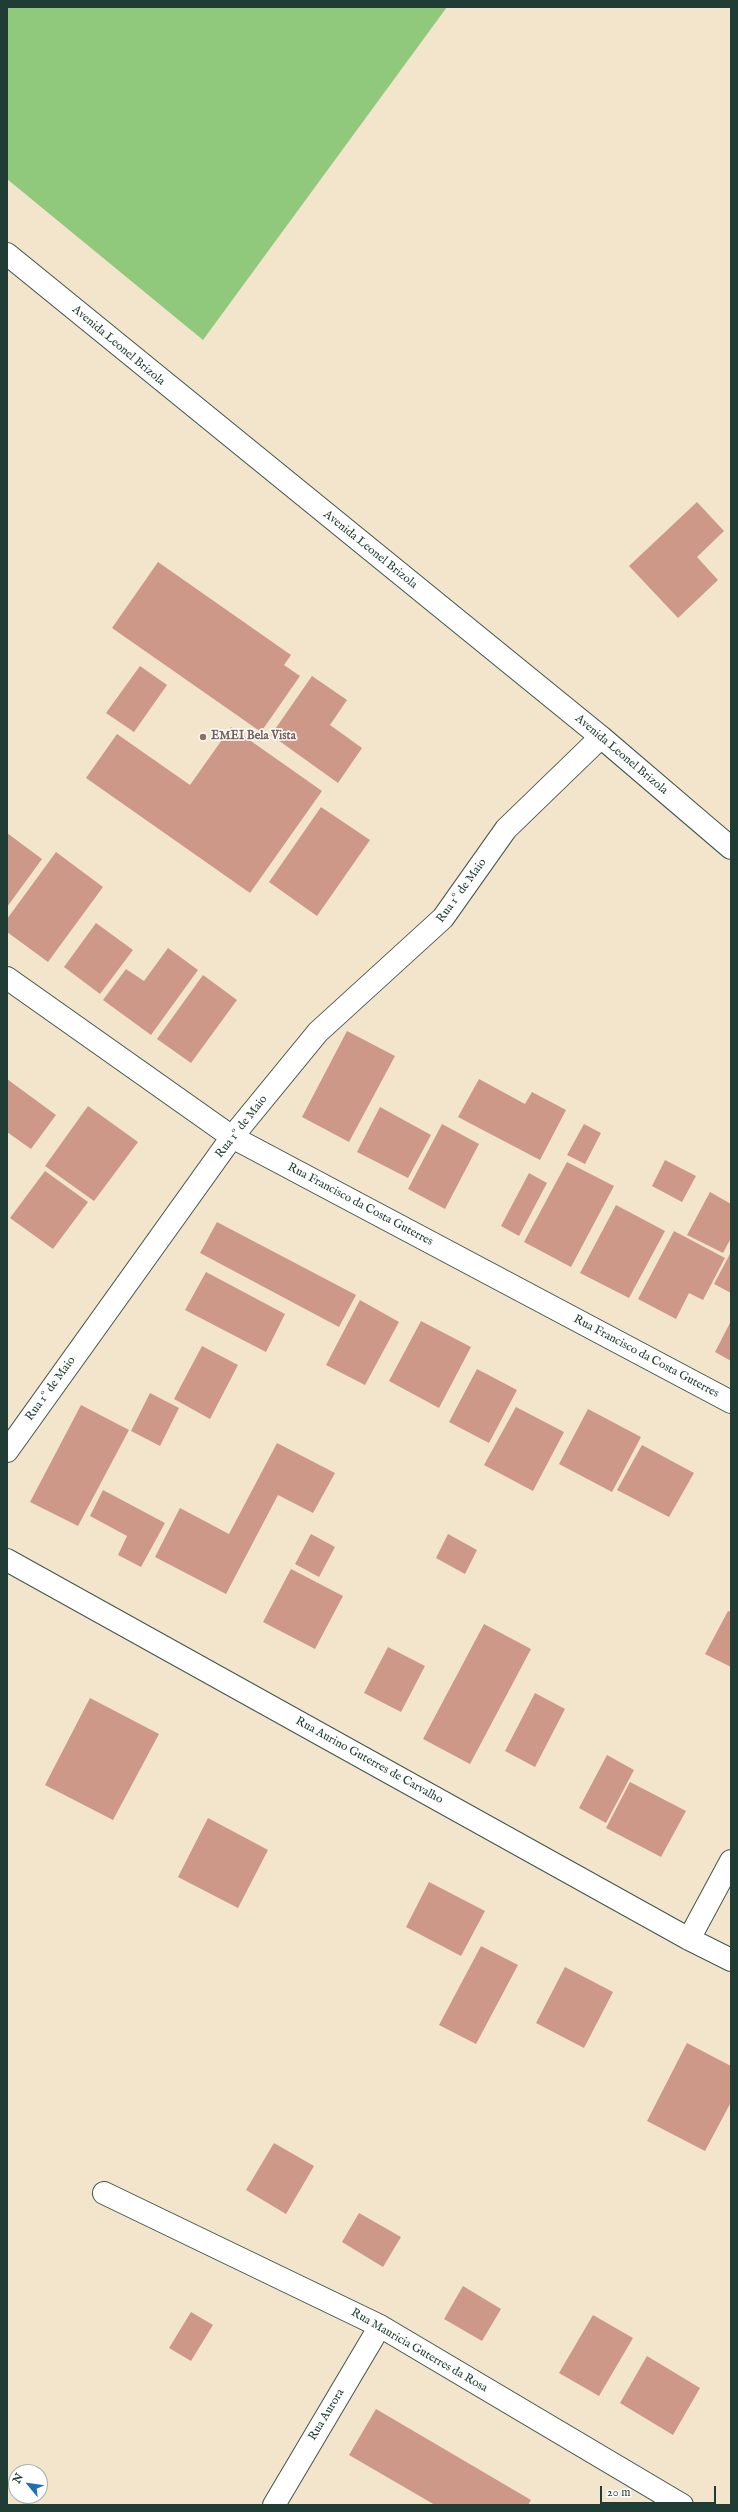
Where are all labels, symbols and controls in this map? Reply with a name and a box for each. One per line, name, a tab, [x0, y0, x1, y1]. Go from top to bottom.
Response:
street label: Avenida Leonel Brizola	[69, 303, 167, 389]
street label: Avenida Leonel Brizola	[320, 508, 420, 592]
street label: Avenida Leonel Brizola	[572, 712, 670, 798]
place label: EMEI Bela Vista	[211, 730, 296, 744]
marker: EMEI Bela Vista	[198, 732, 208, 742]
street label: Rua 1º de Maio	[434, 856, 490, 926]
street label: Rua 1º de Maio	[213, 1093, 271, 1161]
street label: Rua Francisco da Costa Guterres	[285, 1160, 435, 1250]
street label: Rua Francisco da Costa Guterres	[571, 1312, 721, 1402]
street label: Rua 1º de Maio	[23, 1354, 79, 1424]
street label: Rua Aurino Guterres de Carvalho	[293, 1714, 445, 1808]
street label: Rua Mauricia Guterres da Rosa	[348, 2306, 490, 2396]
street label: Rua Aurora	[306, 2386, 348, 2444]
north arrow	[8, 2464, 48, 2504]
text: N	[10, 2471, 27, 2486]
scale bar	[602, 2478, 718, 2504]
text: 20 m	[607, 2485, 630, 2500]

